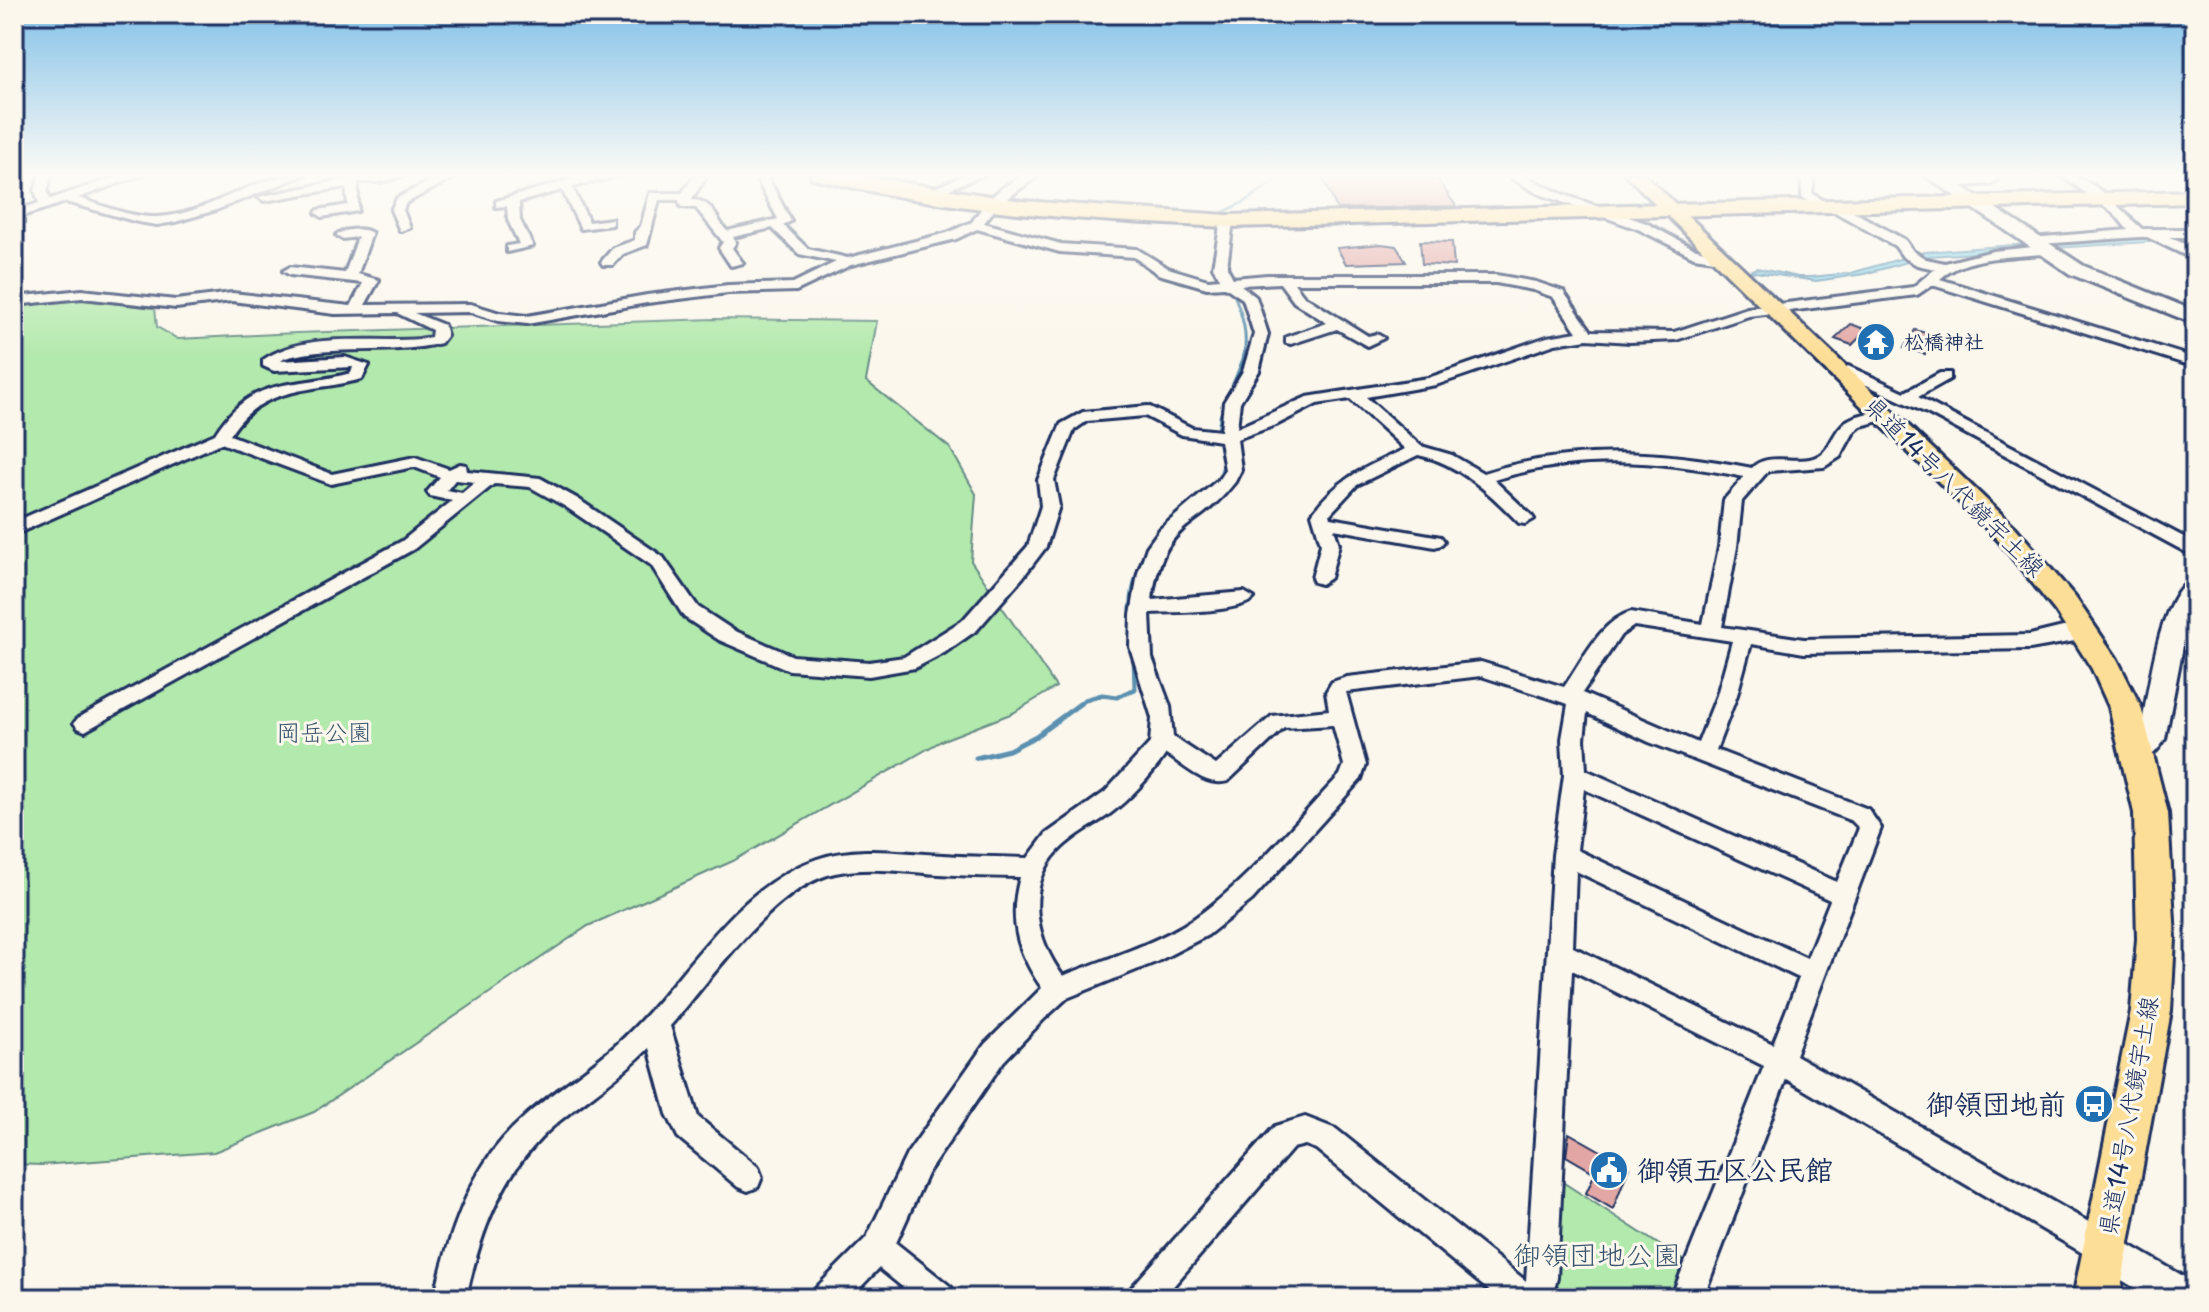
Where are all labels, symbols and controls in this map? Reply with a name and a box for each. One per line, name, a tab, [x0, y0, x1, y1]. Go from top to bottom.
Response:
temple icon: 松橋神社	[1855, 321, 1897, 363]
place label: 松橋神社	[1904, 326, 1984, 356]
street label: 県道14号八代鏡宇土線	[1857, 387, 2054, 584]
park label: 岡岳公園	[276, 713, 372, 749]
street label: 県道14号八代鏡宇土線	[2088, 993, 2166, 1238]
place label: 御領団地前	[1926, 1081, 2066, 1124]
bus stop icon: 御領団地前	[2073, 1083, 2115, 1125]
place label: 御領五区公民館	[1637, 1147, 1833, 1190]
public building icon: 御領五区公民館	[1588, 1149, 1630, 1191]
park label: 御領団地公園	[1513, 1232, 1681, 1275]

